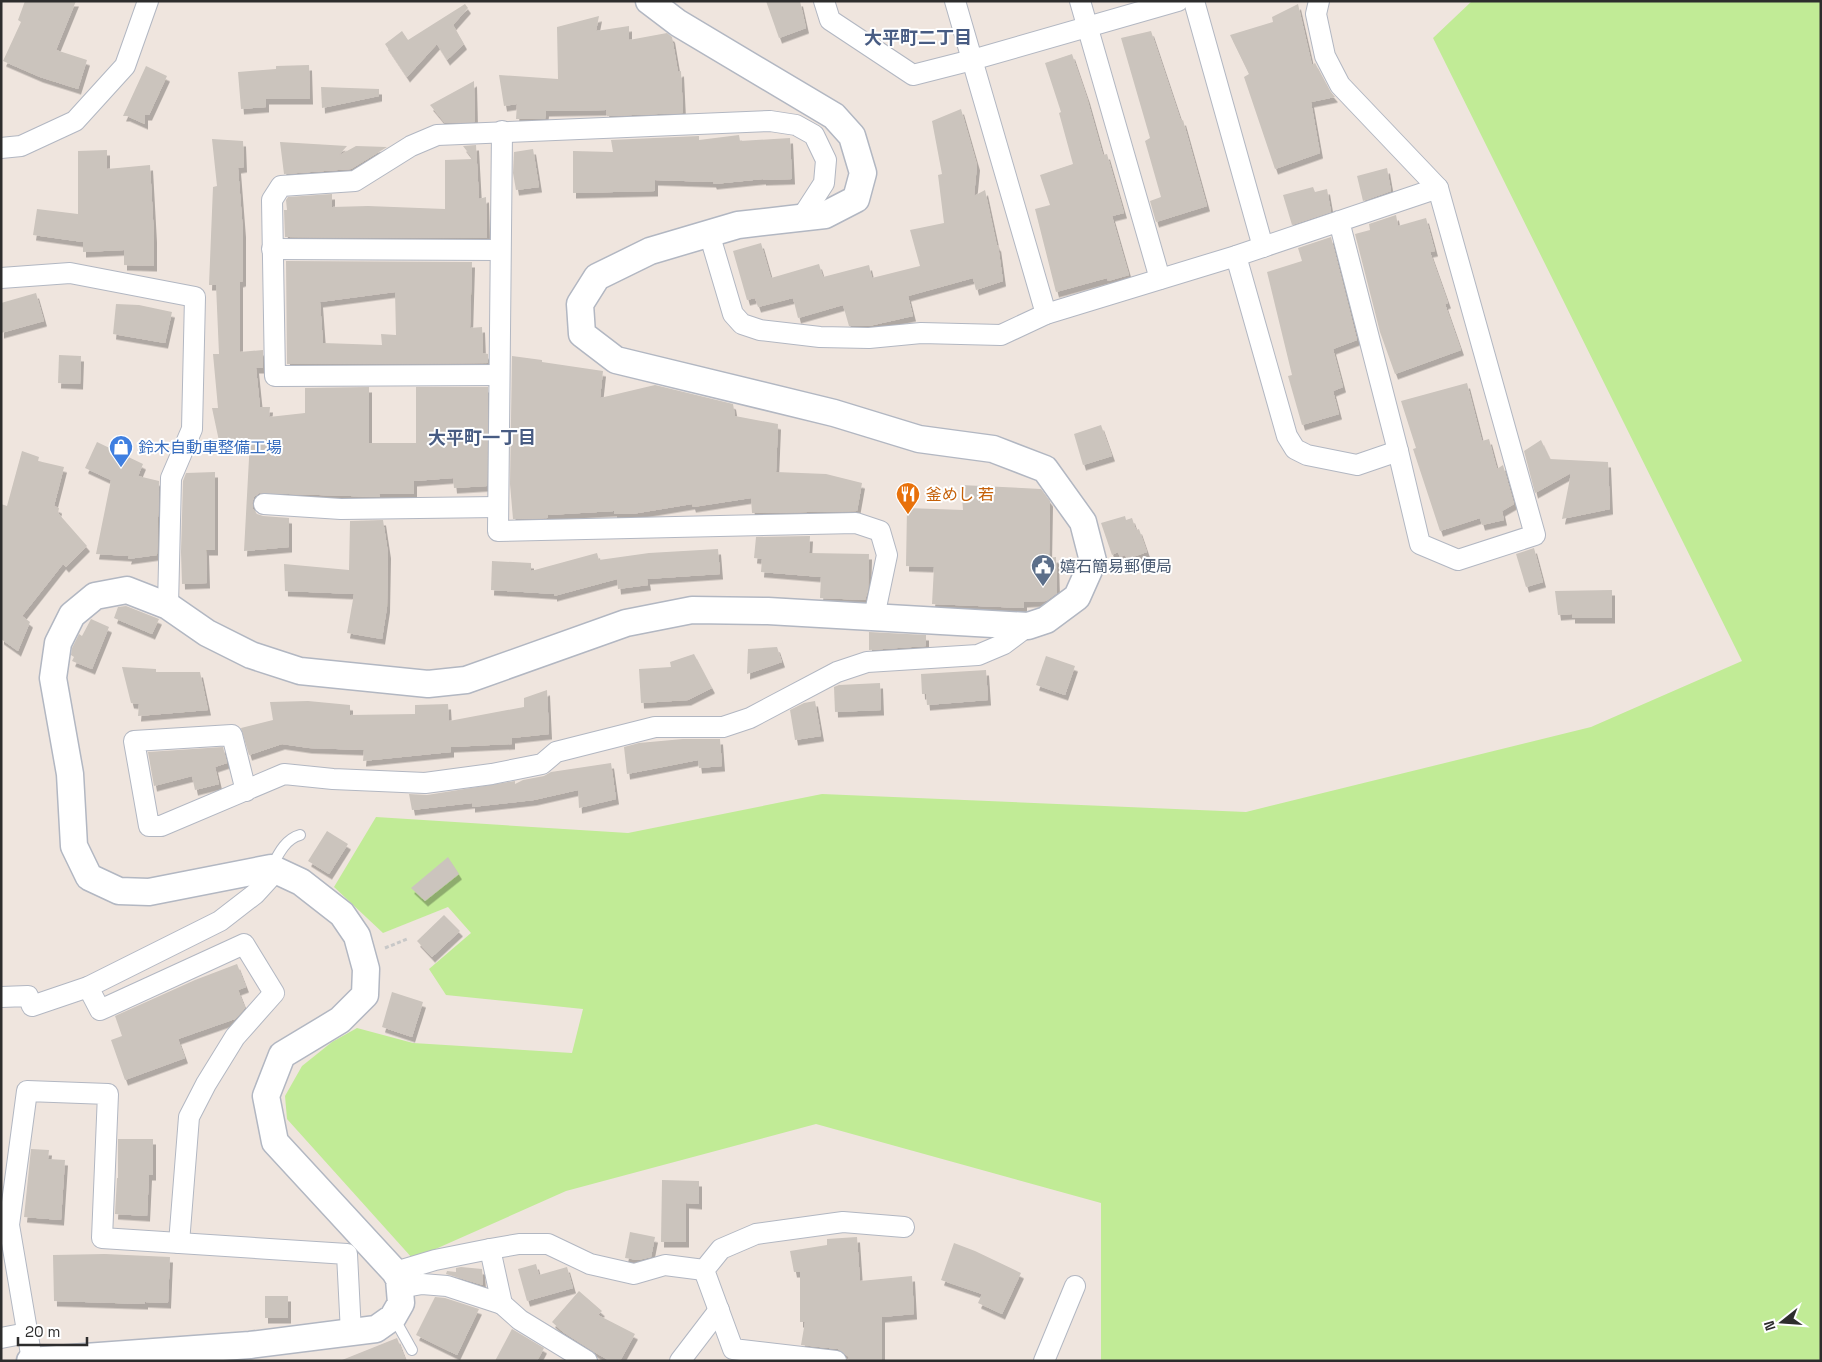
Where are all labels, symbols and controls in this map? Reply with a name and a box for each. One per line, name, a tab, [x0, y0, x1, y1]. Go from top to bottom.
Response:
district label: 大平町二丁目	[864, 26, 972, 49]
district label: 大平町一丁目	[428, 426, 536, 449]
shop icon: 鈴木自動車整備工場	[108, 434, 134, 468]
place label: 鈴木自動車整備工場	[138, 437, 282, 458]
restaurant icon: 釜めし 若	[895, 481, 921, 515]
place label: 釜めし 若	[926, 484, 994, 505]
public building icon: 嬉石簡易郵便局	[1030, 553, 1056, 587]
place label: 嬉石簡易郵便局	[1060, 556, 1172, 577]
north arrow	[1757, 1297, 1807, 1347]
scale bar	[18, 1314, 86, 1346]
text: N	[1760, 1319, 1780, 1333]
text: 20 m	[25, 1322, 60, 1341]

